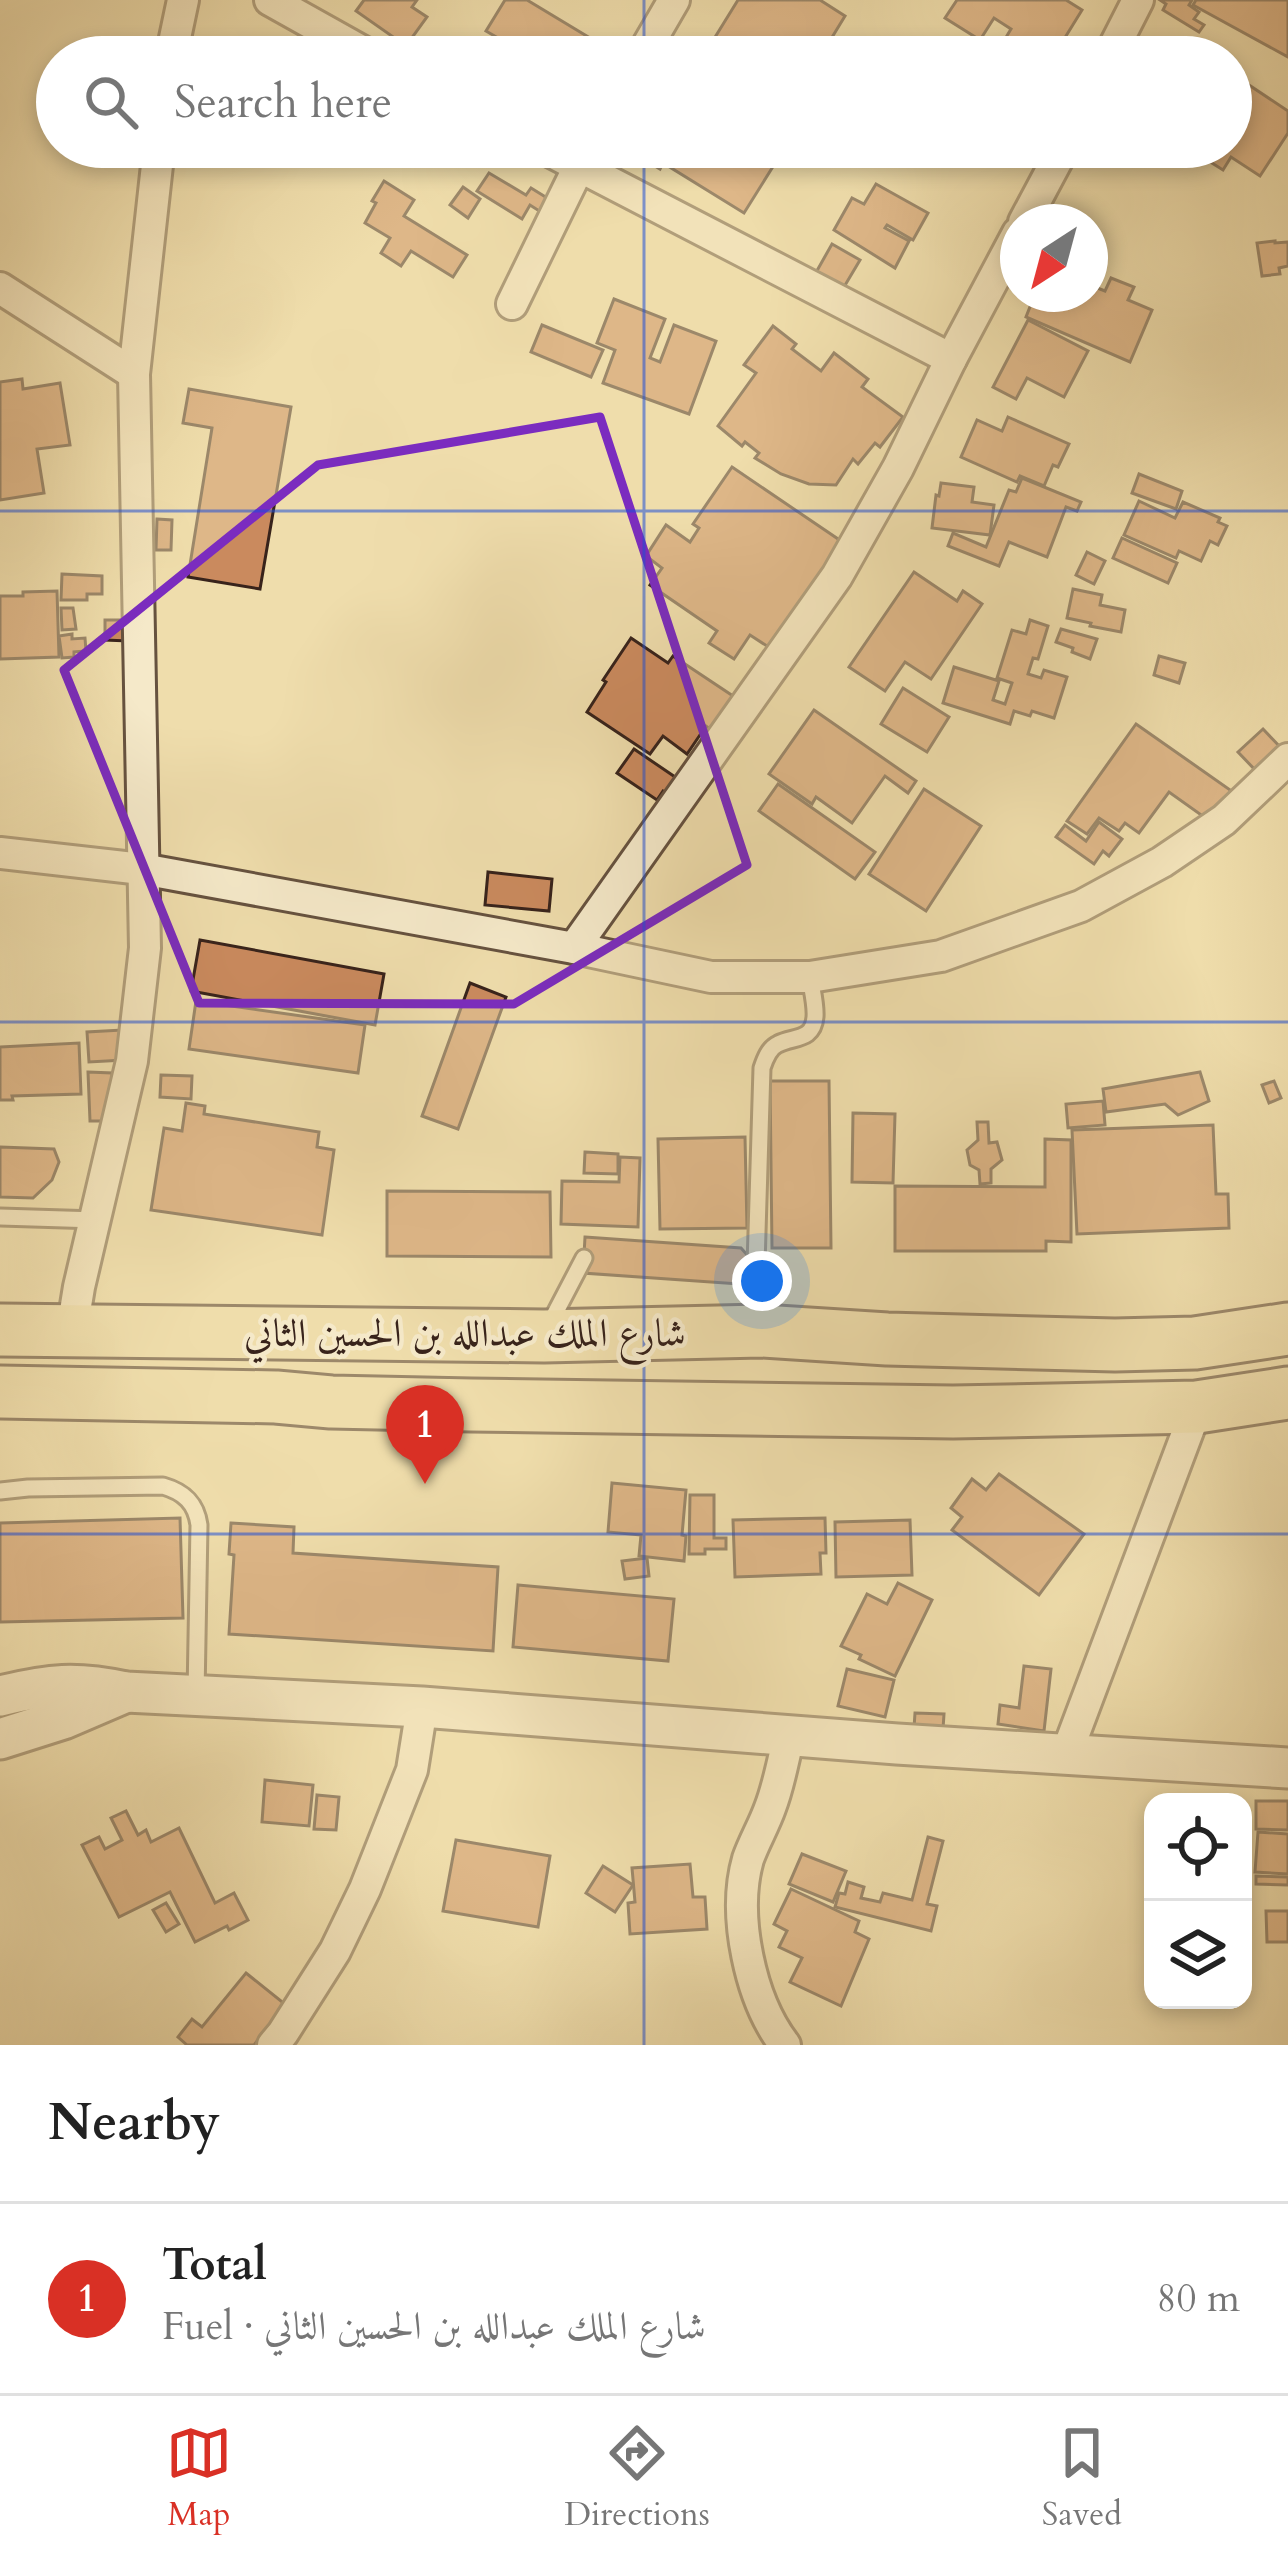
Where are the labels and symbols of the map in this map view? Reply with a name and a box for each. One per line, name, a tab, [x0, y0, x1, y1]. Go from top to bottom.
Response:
north arrow	[1000, 204, 1108, 312]
your location	[732, 1251, 792, 1311]
street label: شارع الملك عبدالله بن الحسين الثاني	[244, 1307, 686, 1365]
pin: 1	[386, 1385, 464, 1484]

